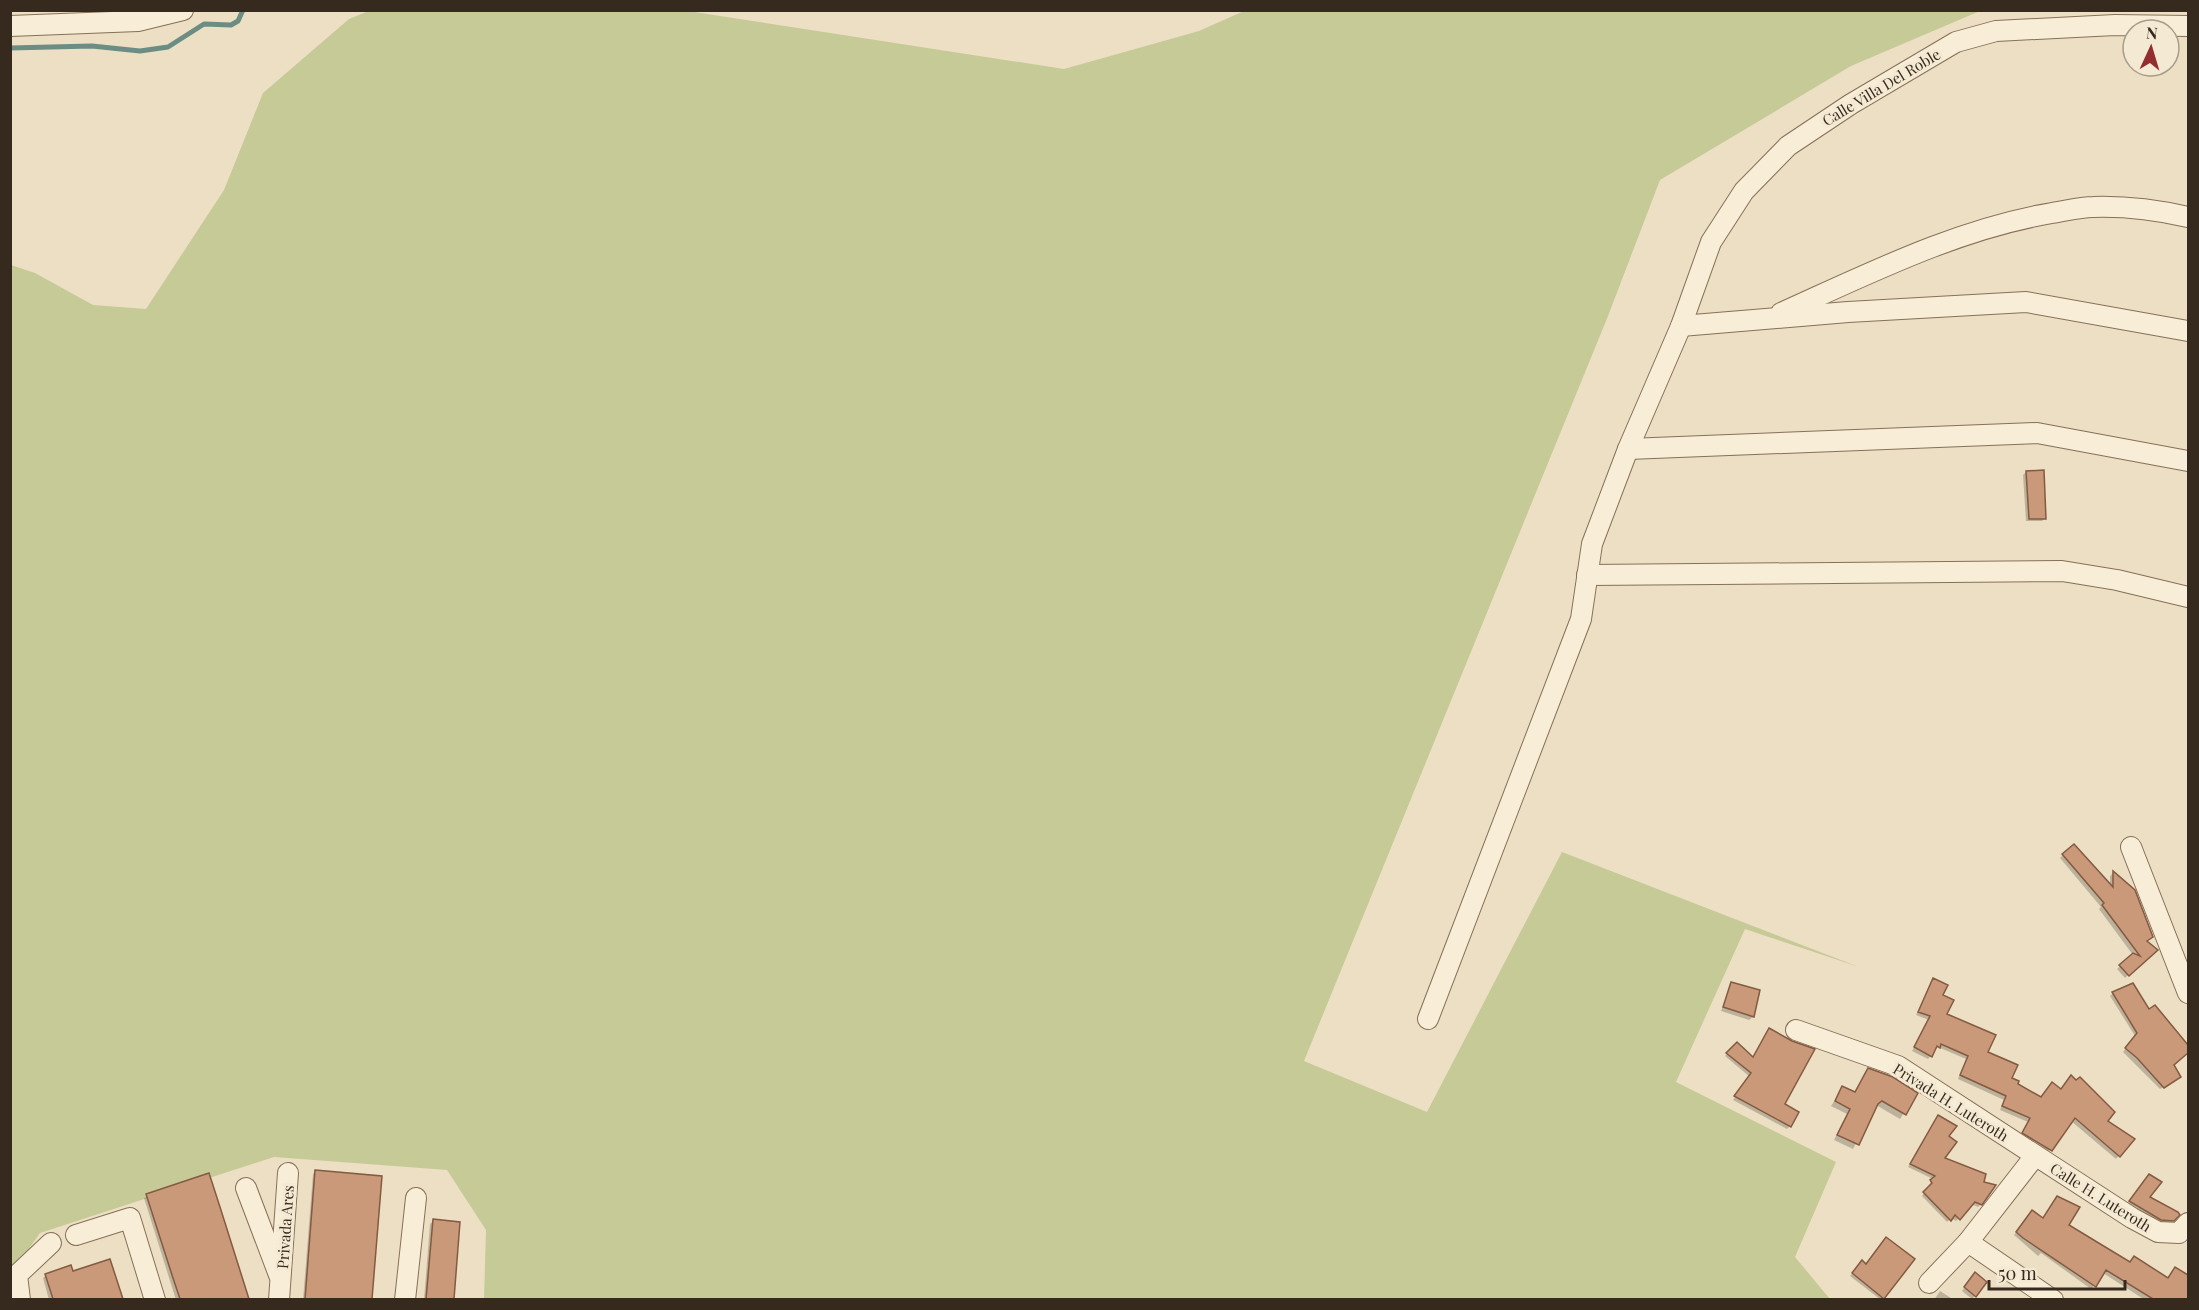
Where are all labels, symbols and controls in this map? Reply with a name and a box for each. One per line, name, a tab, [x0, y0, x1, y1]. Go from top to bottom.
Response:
north arrow	[2121, 18, 2181, 78]
text: N	[2146, 22, 2159, 43]
street label: Calle Villa Del Roble	[1818, 44, 1944, 130]
street label: Privada H. Luteroth	[1890, 1058, 2013, 1146]
street label: Calle H. Luteroth	[2047, 1158, 2155, 1236]
street label: Privada Ares	[272, 1184, 298, 1270]
scale bar	[1989, 1253, 2126, 1291]
text: 50 m	[1998, 1261, 2037, 1285]

